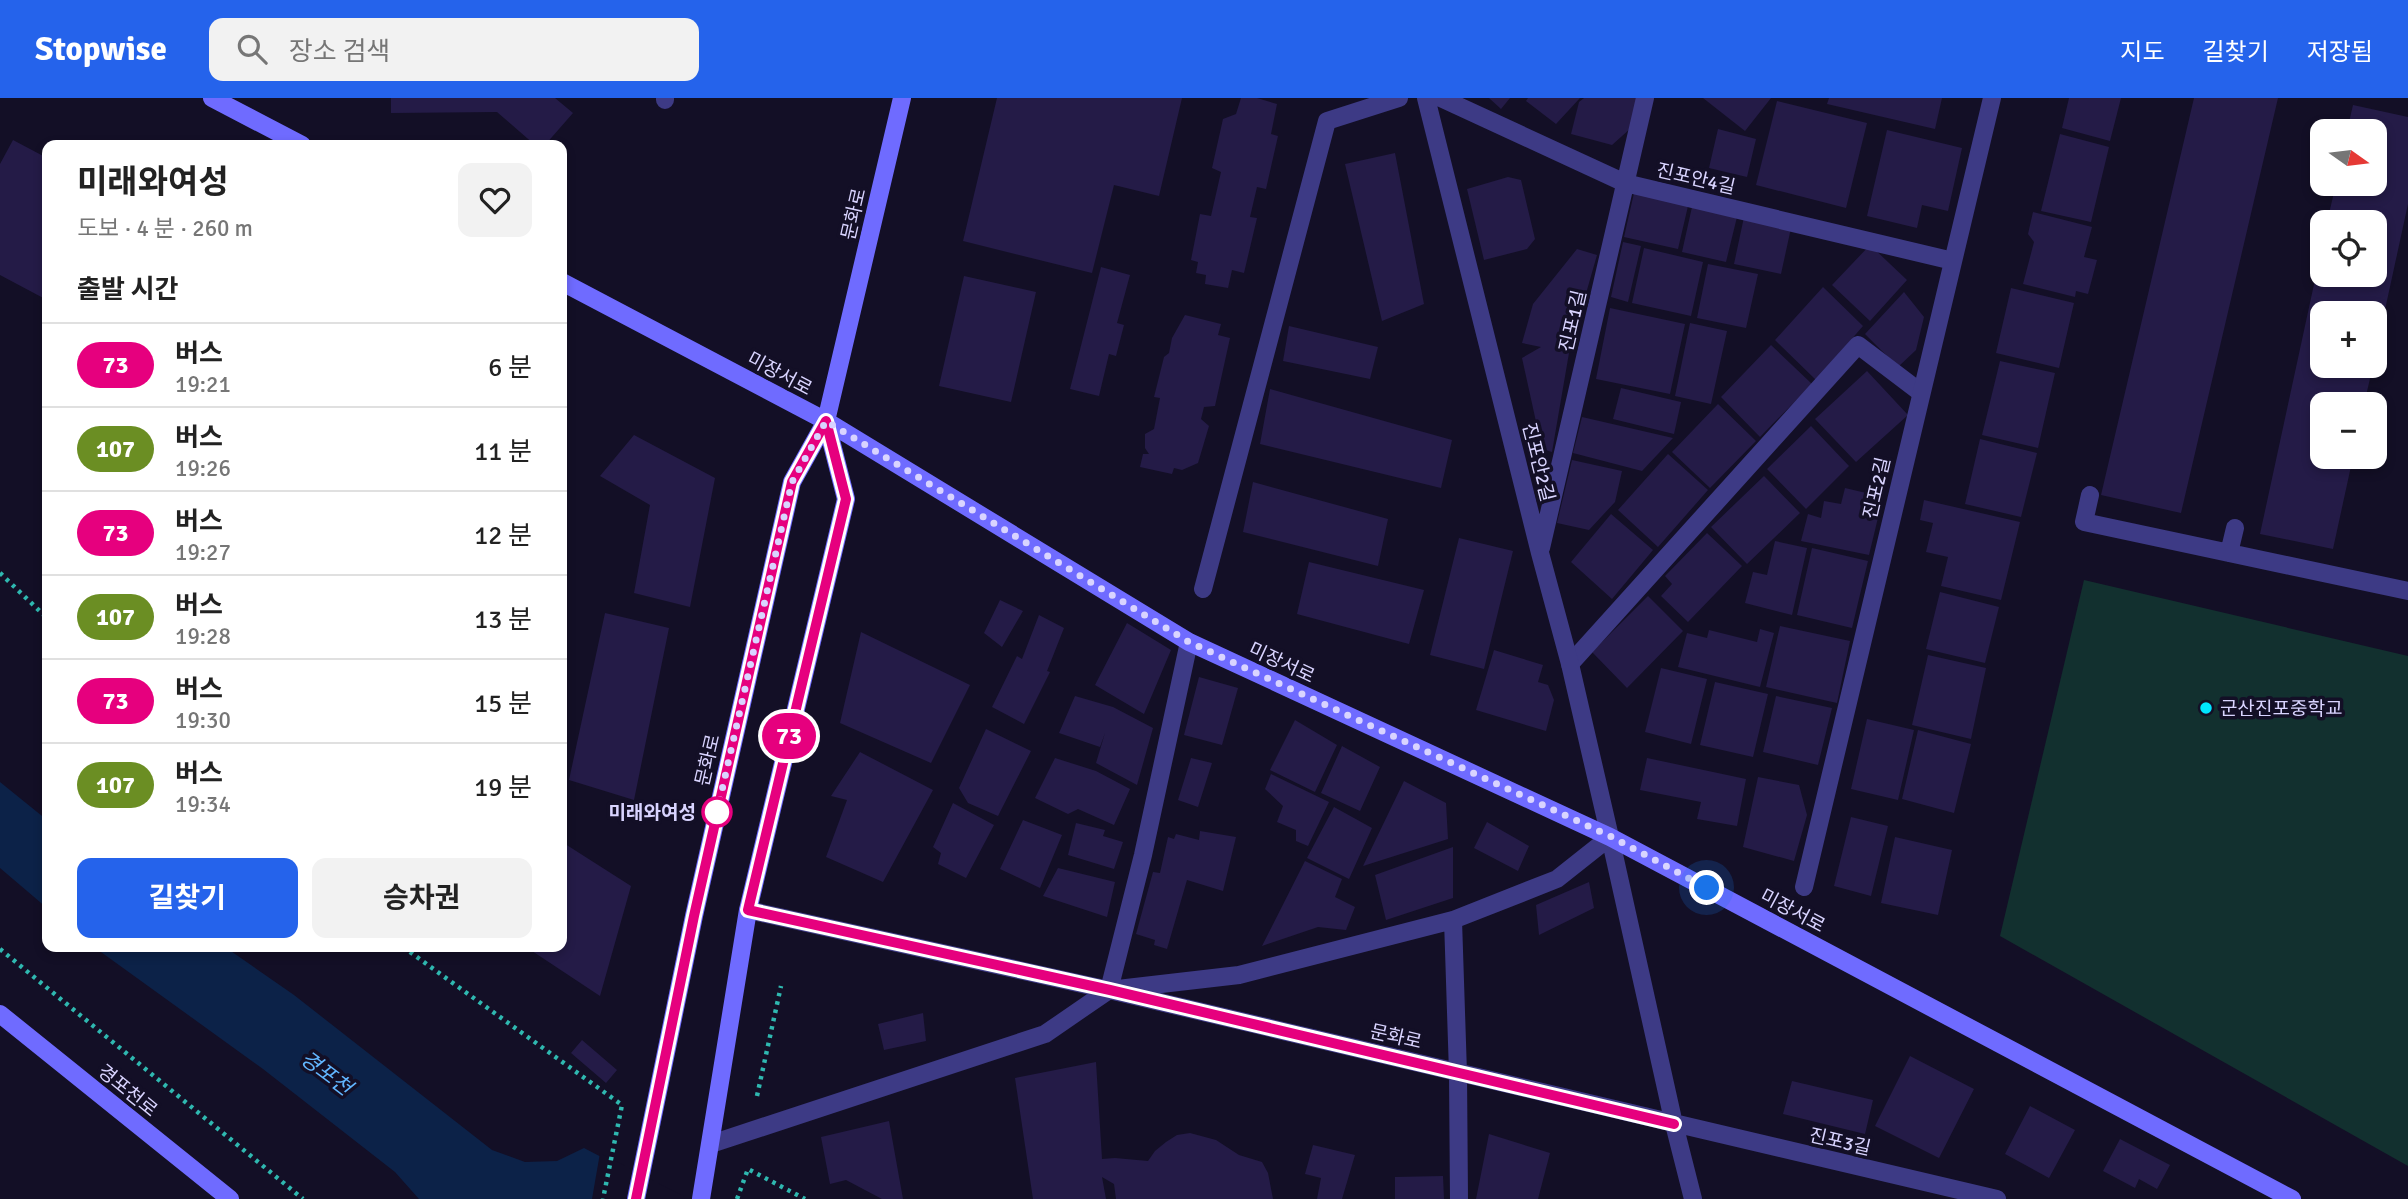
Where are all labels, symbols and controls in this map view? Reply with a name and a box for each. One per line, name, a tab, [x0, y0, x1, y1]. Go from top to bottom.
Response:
search box	[209, 18, 699, 81]
text: Stopwise	[35, 29, 167, 70]
icon: search	[233, 30, 271, 68]
text: 장소 검색	[289, 36, 390, 68]
text: 지도	[2120, 37, 2165, 67]
text: 길찾기	[2203, 37, 2269, 67]
text: 저장됨	[2307, 37, 2373, 67]
north arrow	[2310, 119, 2387, 196]
map controls	[2310, 119, 2387, 469]
street label: 진포안4길	[1654, 158, 1738, 200]
text: 미래와여성	[77, 162, 229, 203]
button: heart	[458, 163, 532, 237]
street label: 문화로	[836, 186, 872, 242]
button: locate	[2310, 210, 2387, 287]
text: 도보 · 4 분 · 260 m	[77, 214, 253, 243]
text: 출발 시간	[77, 274, 178, 306]
street label: 진포1길	[1554, 288, 1592, 354]
button: +	[2310, 301, 2387, 378]
text: 버스	[175, 338, 223, 370]
street label: 미장서로	[743, 347, 816, 401]
text: 73	[103, 350, 128, 380]
text: 6 분	[488, 352, 532, 384]
text: 19:21	[175, 370, 231, 399]
button: −	[2310, 392, 2387, 469]
street label: 진포안2길	[1517, 420, 1559, 504]
text: 버스	[175, 422, 223, 454]
text: 107	[96, 434, 135, 464]
text: 11 분	[474, 436, 532, 468]
text: 19:26	[175, 454, 231, 483]
street label: 진포2길	[1858, 455, 1896, 521]
text: 버스	[175, 506, 223, 538]
text: 73	[103, 518, 128, 548]
text: 12 분	[474, 520, 532, 552]
text: 19:27	[175, 538, 231, 567]
text: 버스	[175, 590, 223, 622]
text: 107	[96, 602, 135, 632]
text: 13 분	[474, 604, 532, 636]
text: 19:28	[175, 622, 231, 651]
street label: 미장서로	[1245, 637, 1318, 689]
text: 버스	[175, 674, 223, 706]
text: 73	[103, 686, 128, 716]
text: 15 분	[474, 688, 532, 720]
place label: 군산진포중학교	[2220, 697, 2342, 721]
marker: 군산진포중학교	[2198, 700, 2214, 716]
text: 19:30	[175, 706, 231, 735]
line badge: 73	[758, 713, 820, 759]
text: 73	[776, 721, 802, 751]
street label: 문화로	[690, 732, 726, 788]
text: 버스	[175, 758, 223, 790]
text: 107	[96, 770, 135, 800]
text: 19 분	[474, 772, 532, 804]
text: 19:34	[175, 790, 231, 819]
marker: 미래와여성	[702, 797, 732, 827]
place label: 미래와여성	[609, 801, 696, 825]
button: 길찾기	[77, 858, 298, 938]
button: 승차권	[312, 858, 532, 938]
your location	[1689, 870, 1724, 905]
street label: 미장서로	[1756, 884, 1829, 938]
street label: 문화로	[1368, 1019, 1424, 1055]
water label: 경포천	[295, 1045, 359, 1102]
street label: 경포천로	[93, 1059, 162, 1122]
street label: 진포3길	[1807, 1123, 1873, 1161]

